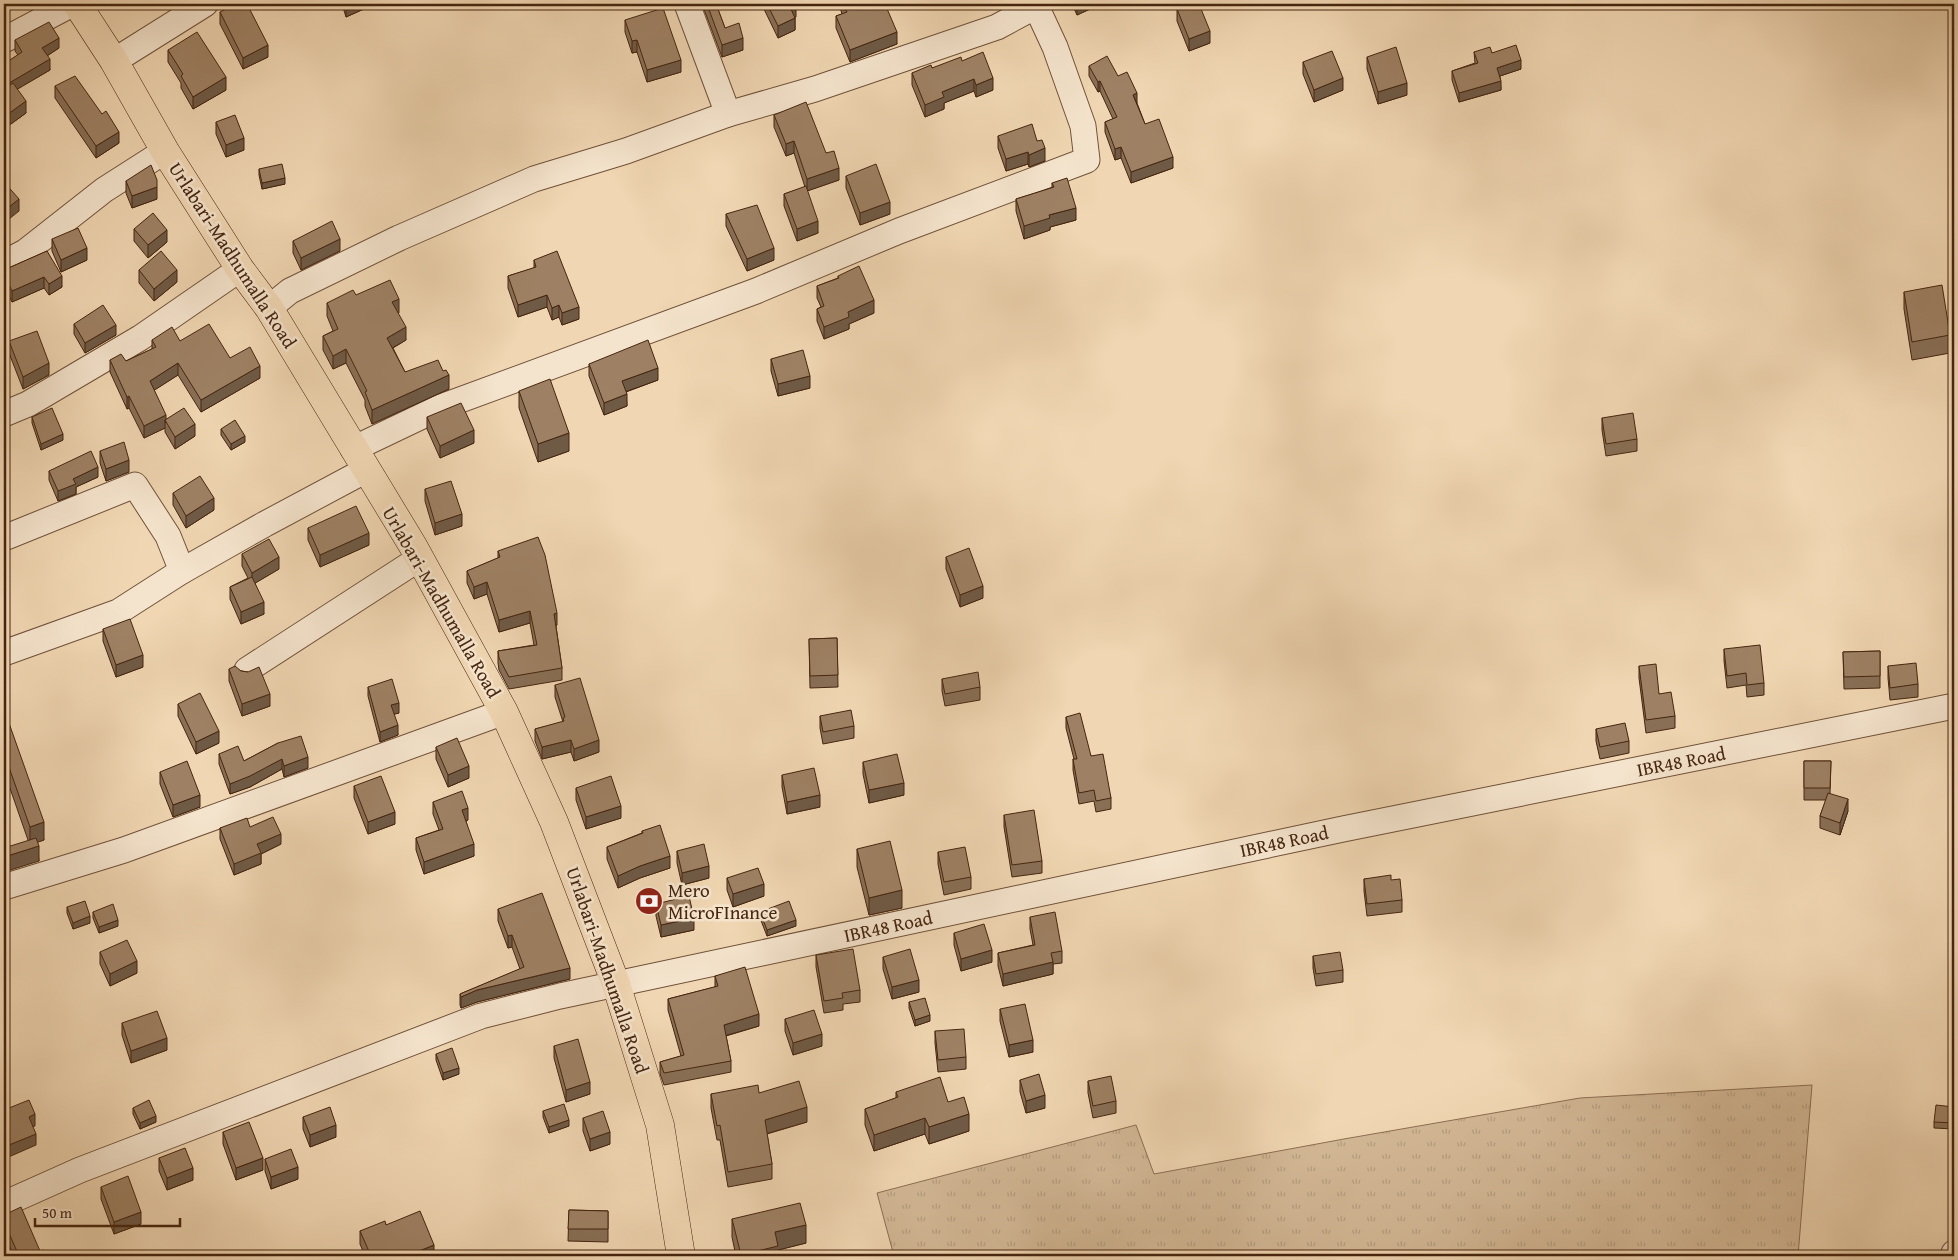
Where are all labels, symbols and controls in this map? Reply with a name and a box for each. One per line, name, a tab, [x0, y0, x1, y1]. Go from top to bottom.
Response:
street label: Urlabari-Madhumalla Road	[162, 156, 304, 354]
street label: Urlabari-Madhumalla Road	[376, 501, 509, 704]
street label: IBR48 Road	[1634, 739, 1729, 783]
street label: IBR48 Road	[1237, 818, 1332, 864]
street label: Urlabari-Madhumalla Road	[559, 863, 657, 1078]
place label: Mero MicroFInance	[668, 876, 777, 926]
bank icon: Mero MicroFInance	[634, 886, 664, 916]
street label: IBR48 Road	[841, 903, 936, 949]
scale bar	[35, 1195, 180, 1227]
text: 50 m	[42, 1202, 73, 1223]

